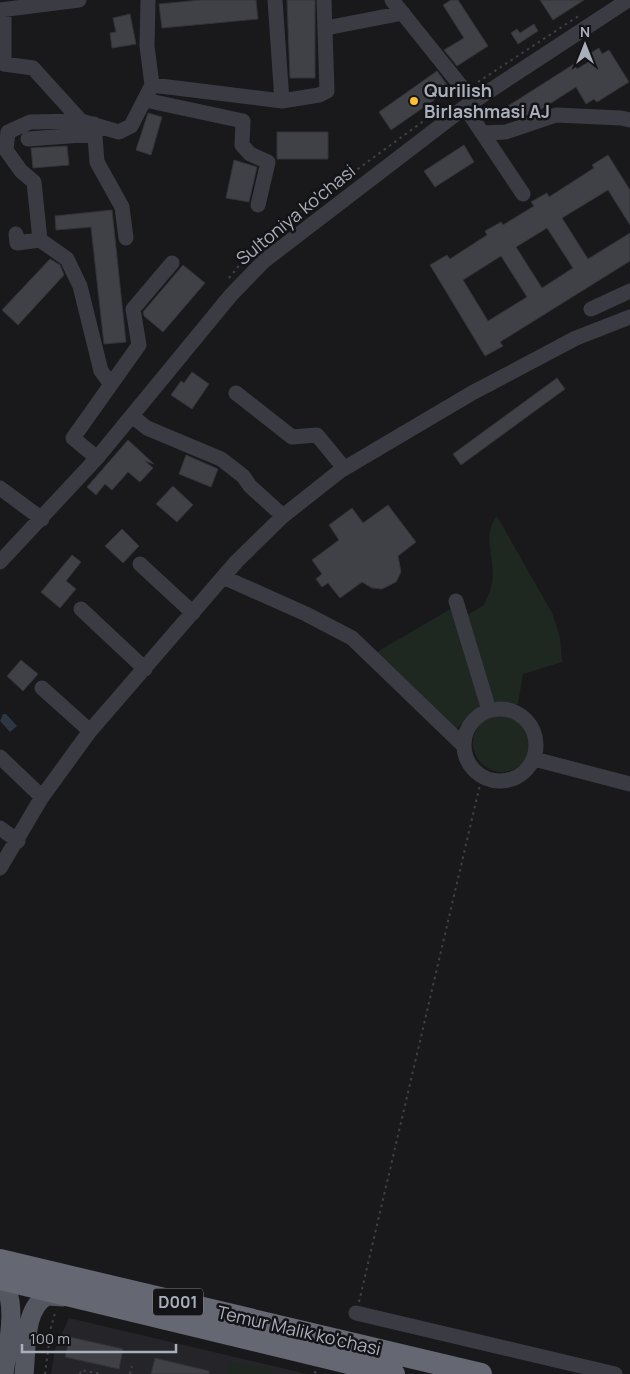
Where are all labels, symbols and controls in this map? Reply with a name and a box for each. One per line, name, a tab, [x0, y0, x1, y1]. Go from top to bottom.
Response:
north arrow	[560, 20, 610, 70]
text: N	[580, 22, 590, 41]
place label: Qurilish Birlashmasi AJ	[424, 78, 550, 123]
marker: Qurilish Birlashmasi AJ	[408, 95, 420, 107]
street label: Sultoniya ko'chasi	[231, 159, 360, 270]
road number: D001	[153, 1288, 203, 1315]
street label: Temur Malik ko'chasi	[215, 1300, 383, 1361]
scale bar	[22, 1322, 176, 1354]
text: 100 m	[30, 1328, 70, 1349]

